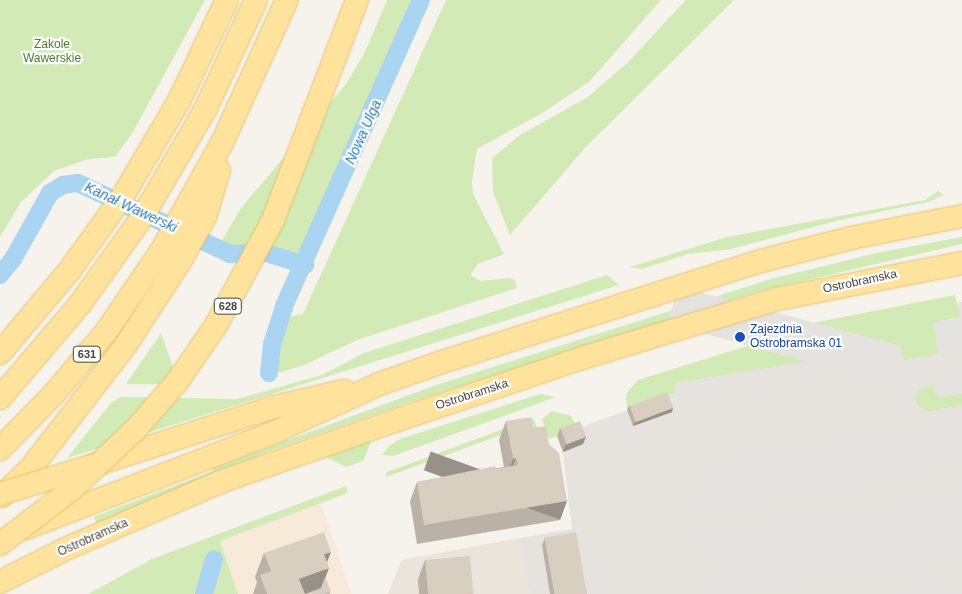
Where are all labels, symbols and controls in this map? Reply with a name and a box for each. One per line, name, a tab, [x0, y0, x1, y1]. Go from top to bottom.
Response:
park label: Zakole Wawerskie	[23, 38, 81, 66]
water label: Nowa Ulga	[341, 97, 385, 167]
water label: Kanał Wawerski	[82, 178, 180, 236]
street label: Ostrobramska	[822, 267, 898, 297]
road number: 628	[213, 298, 243, 314]
place label: Zajezdnia Ostrobramska 01	[750, 323, 842, 351]
marker: Zajezdnia Ostrobramska 01	[734, 331, 746, 343]
road number: 631	[72, 346, 102, 362]
street label: Ostrobramska	[434, 377, 510, 413]
street label: Ostrobramska	[56, 516, 130, 560]

